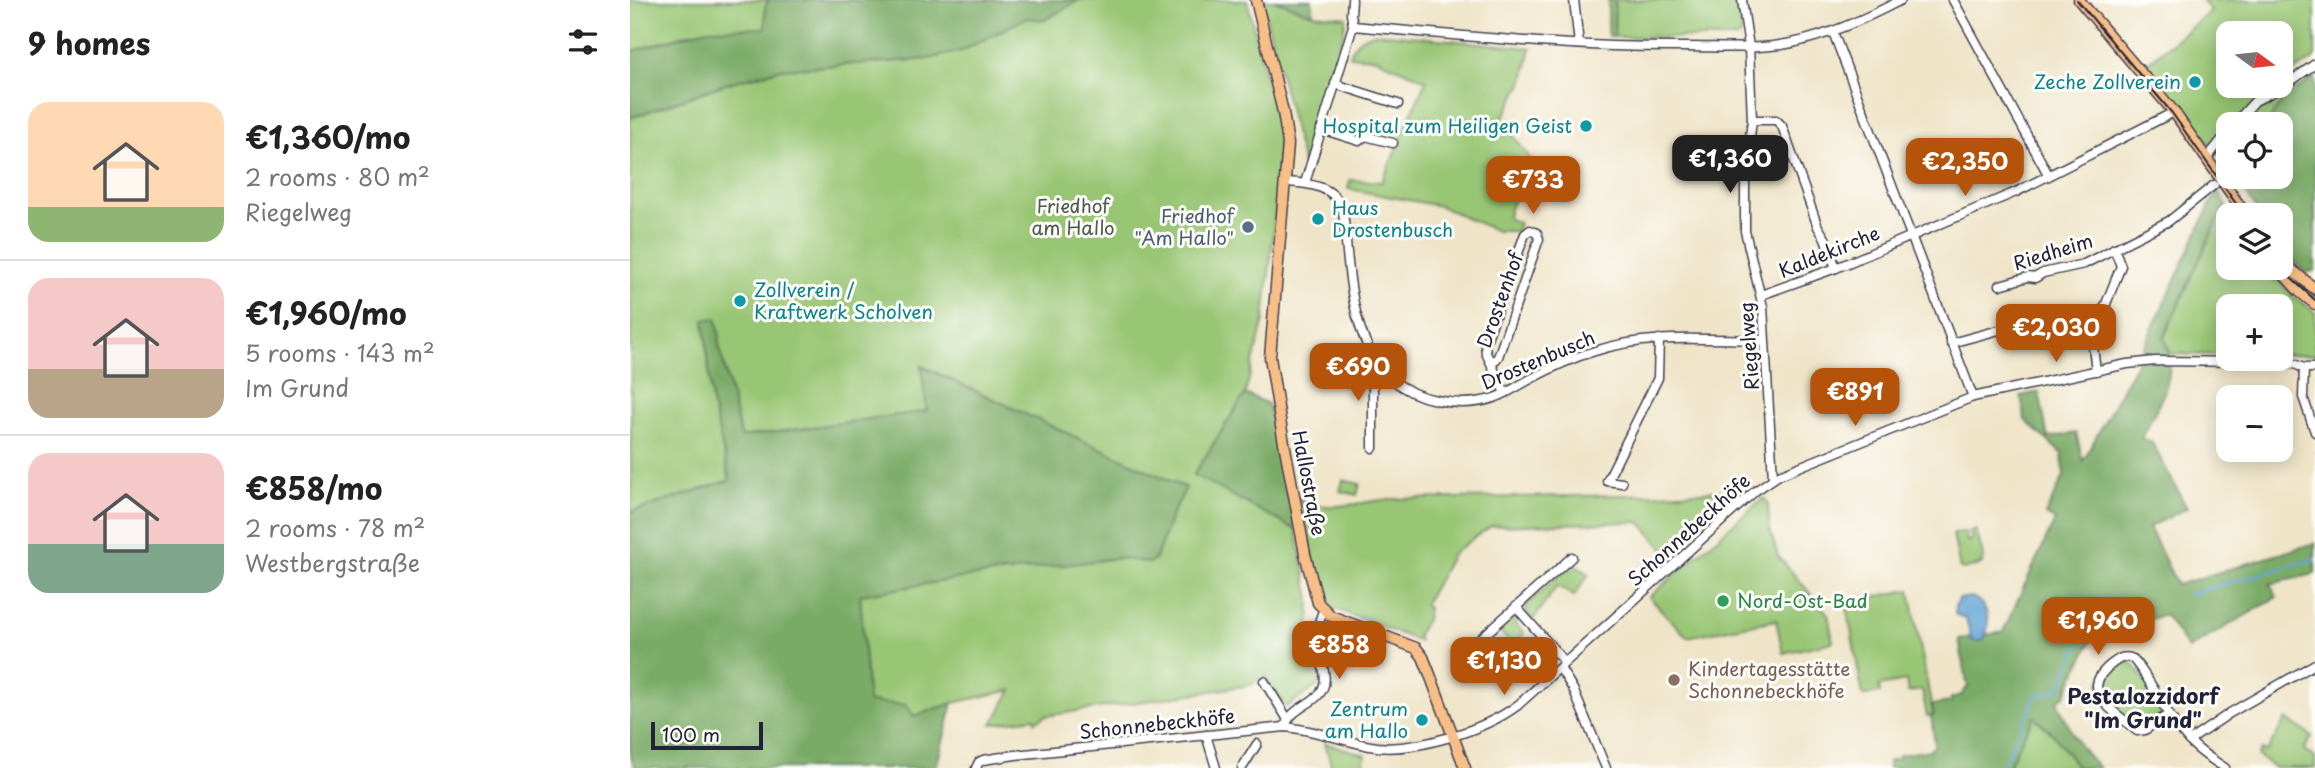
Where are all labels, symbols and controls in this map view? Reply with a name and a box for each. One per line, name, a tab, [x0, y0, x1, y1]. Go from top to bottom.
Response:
text: 9 homes	[28, 20, 150, 65]
north arrow	[2216, 21, 2292, 98]
map controls	[2216, 21, 2293, 462]
icon: filters	[564, 23, 602, 61]
place label: Zeche Zollverein	[2034, 67, 2181, 95]
marker: Zeche Zollverein	[2187, 74, 2203, 90]
place label: Hospital zum Heiligen Geist	[1323, 111, 1572, 139]
button: locate	[2216, 112, 2293, 189]
text: €1,360/mo	[245, 114, 410, 159]
marker: Hospital zum Heiligen Geist	[1578, 118, 1594, 134]
icon: home	[84, 130, 168, 214]
pin: €1,360	[1673, 136, 1787, 195]
pin: €2,350	[1908, 138, 2022, 198]
text: €1,360	[1688, 140, 1772, 175]
text: €2,350	[1922, 143, 2008, 178]
pin: €733	[1492, 156, 1574, 216]
text: 2 rooms · 80 m²	[245, 159, 430, 194]
text: €733	[1502, 161, 1564, 196]
park label: Friedhof am Hallo	[1031, 191, 1115, 241]
place label: Haus Drostenbusch	[1332, 193, 1453, 243]
text: Riegelweg	[245, 194, 352, 229]
place label: Friedhof "Am Hallo"	[1134, 201, 1236, 251]
button: layers	[2216, 203, 2293, 280]
marker: Haus Drostenbusch	[1310, 211, 1326, 227]
street label: Kaldekirche	[1774, 218, 1883, 284]
marker: Friedhof "Am Hallo"	[1240, 219, 1256, 235]
street label: Riedheim	[2009, 226, 2096, 276]
street label: Drostenhof	[1469, 246, 1530, 351]
place label: Zollverein / Kraftwerk Scholven	[754, 275, 933, 325]
text: €1,960/mo	[245, 290, 407, 335]
marker: Zollverein / Kraftwerk Scholven	[732, 293, 748, 309]
button: +	[2216, 294, 2293, 371]
street label: Riegelweg	[1731, 301, 1765, 391]
pin: €2,030	[1999, 304, 2113, 364]
icon: home	[84, 306, 168, 390]
text: €2,030	[2012, 309, 2100, 344]
street label: Drostenbusch	[1476, 323, 1599, 396]
text: 5 rooms · 143 m²	[245, 335, 435, 370]
pin: €690	[1317, 344, 1399, 403]
text: €690	[1326, 348, 1390, 383]
pin: €891	[1814, 368, 1896, 428]
text: Im Grund	[245, 370, 349, 405]
text: €891	[1826, 373, 1884, 408]
button: −	[2216, 385, 2293, 462]
street label: Hallostraße	[1286, 428, 1334, 538]
text: €858/mo	[245, 465, 382, 510]
street label: Schonnebeckhöfe	[1621, 467, 1756, 592]
icon: home	[84, 481, 168, 565]
text: 2 rooms · 78 m²	[245, 510, 425, 545]
text: Westbergstraße	[245, 545, 420, 580]
place label: Nord-Ost-Bad	[1737, 586, 1868, 614]
marker: Nord-Ost-Bad	[1715, 593, 1731, 609]
pin: €1,960	[2041, 598, 2155, 657]
text: €1,960	[2058, 602, 2138, 637]
pin: €858	[1298, 622, 1380, 681]
text: €858	[1308, 626, 1370, 661]
pin: €1,130	[1447, 638, 1561, 697]
text: €1,130	[1466, 642, 1542, 677]
place label: Kindertagesstätte Schonnebeckhöfe	[1688, 654, 1850, 704]
marker: Kindertagesstätte Schonnebeckhöfe	[1666, 672, 1682, 688]
district label: Pestalozzidorf "Im Grund"	[2067, 679, 2221, 735]
place label: Zentrum am Hallo	[1325, 694, 1408, 744]
street label: Schonnebeckhöfe	[1078, 701, 1236, 745]
marker: Zentrum am Hallo	[1414, 712, 1430, 728]
scale bar	[651, 719, 763, 751]
text: 100 m	[662, 720, 720, 748]

